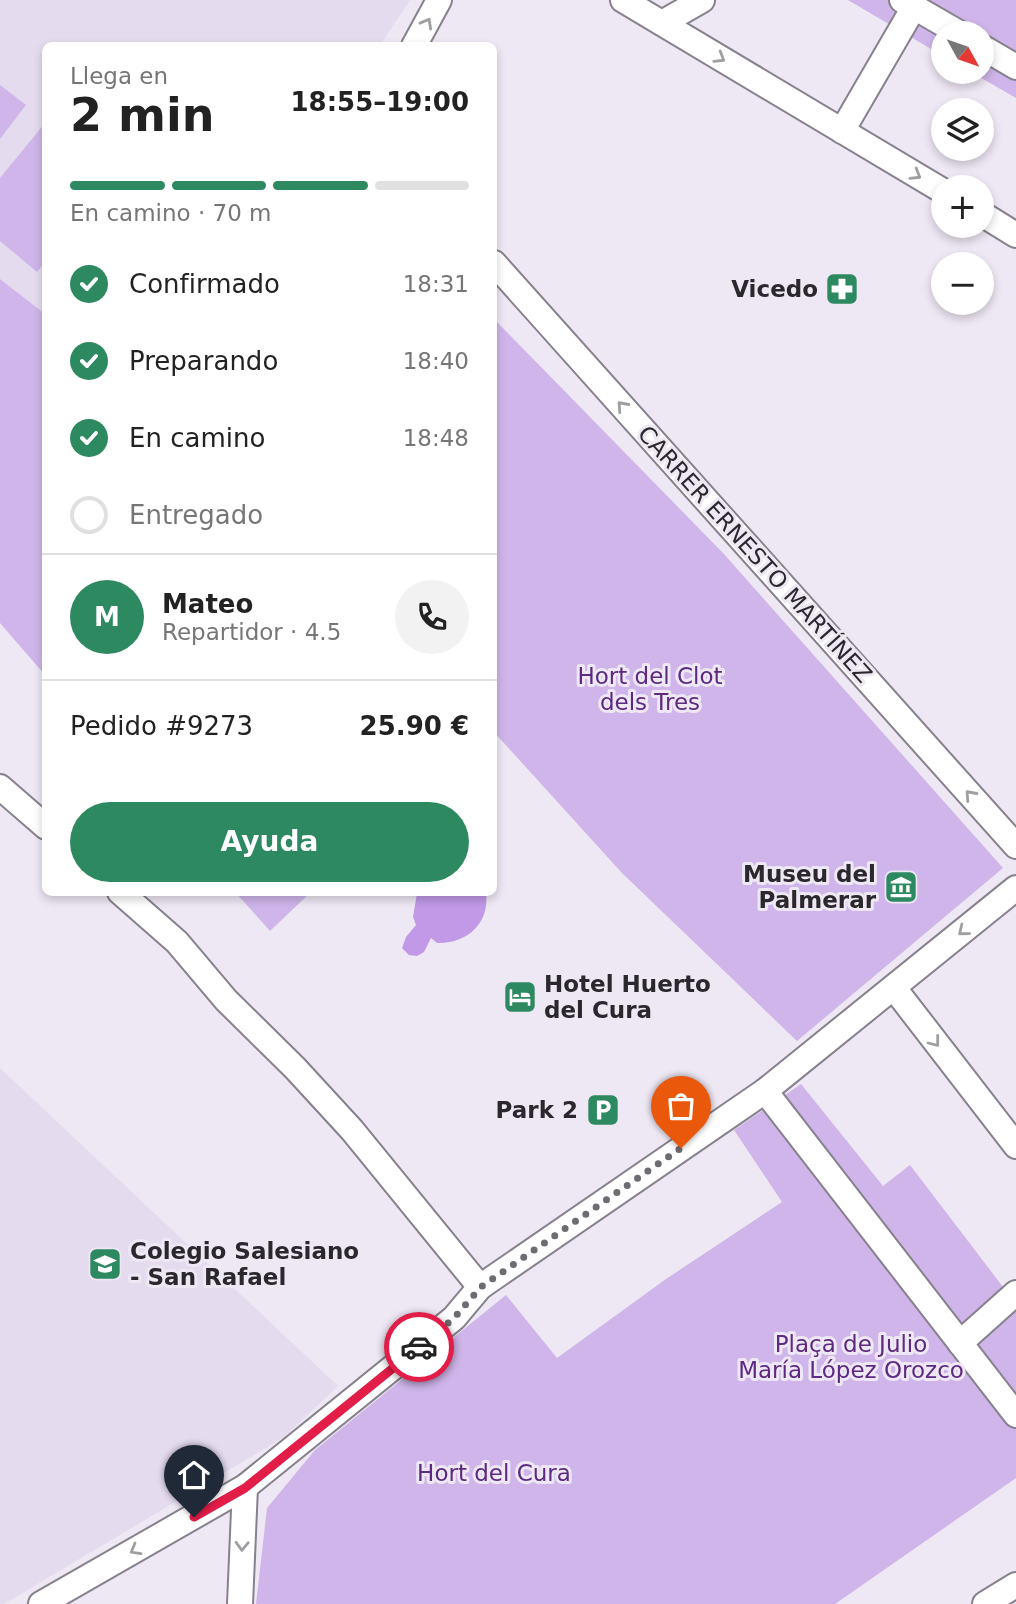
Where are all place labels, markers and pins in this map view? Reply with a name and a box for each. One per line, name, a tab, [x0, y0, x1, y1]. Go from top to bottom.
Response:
pharmacy icon: Vicedo	[823, 270, 861, 308]
place label: Vicedo	[731, 276, 818, 302]
place label: Museu del Palmerar	[743, 861, 877, 913]
museum icon: Museu del Palmerar	[882, 868, 920, 906]
place label: Hotel Huerto del Cura	[544, 971, 711, 1023]
hotel icon: Hotel Huerto del Cura	[501, 978, 539, 1016]
pin	[651, 1076, 711, 1148]
parking icon: Park 2	[584, 1091, 622, 1129]
place label: Park 2	[496, 1097, 578, 1123]
place label: Colegio Salesiano - San Rafael	[130, 1238, 359, 1290]
school or university icon: Colegio Salesiano - San Rafael	[86, 1245, 124, 1283]
pin	[164, 1445, 224, 1517]

